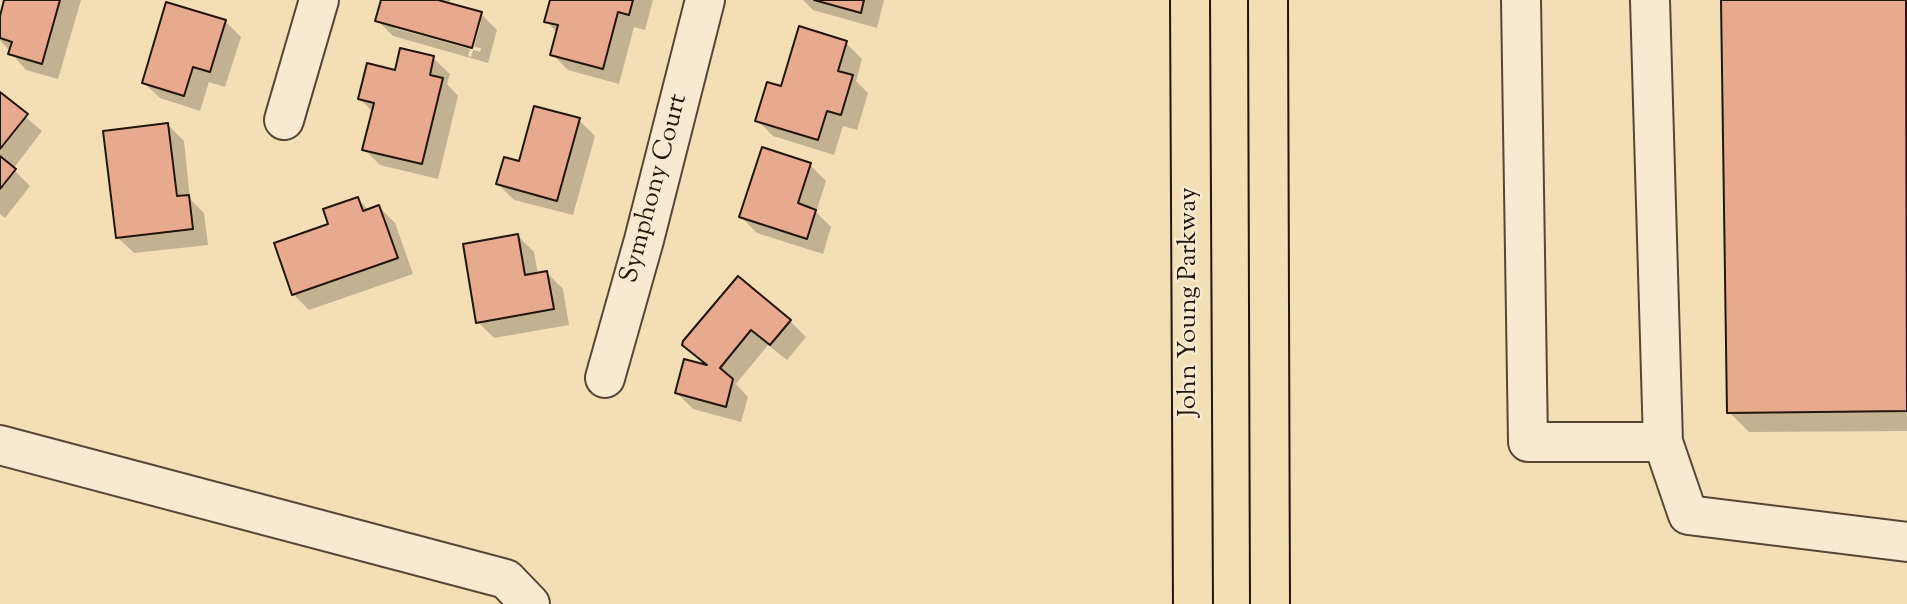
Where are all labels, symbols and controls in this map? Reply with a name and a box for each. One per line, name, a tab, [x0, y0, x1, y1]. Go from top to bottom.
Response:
street label: Symphony Court	[616, 91, 696, 287]
street label: John Young Parkway	[1175, 187, 1207, 417]

